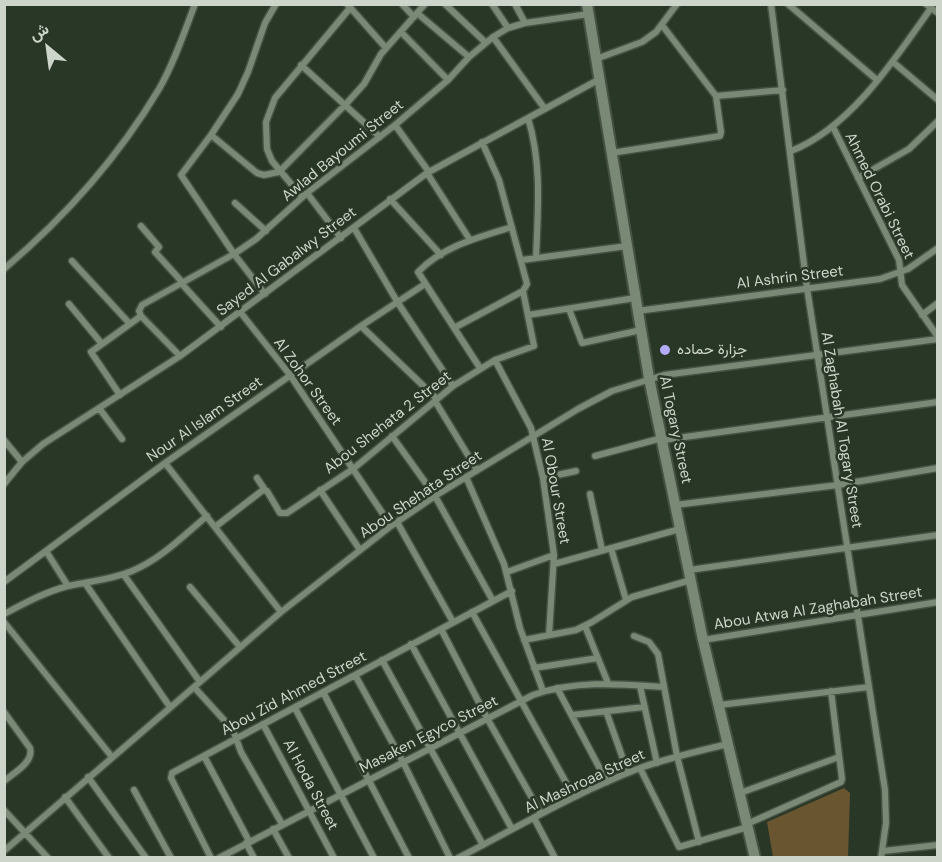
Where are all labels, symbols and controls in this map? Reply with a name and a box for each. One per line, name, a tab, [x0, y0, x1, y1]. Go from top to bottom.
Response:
north arrow	[18, 18, 78, 78]
text: ش	[26, 18, 53, 46]
street label: Awlad Bayoumi Street	[279, 96, 407, 206]
street label: Ahmed Orabi Street	[841, 130, 917, 262]
street label: Sayed Al Gabalwy Street	[214, 204, 360, 320]
street label: Al Ashrin Street	[735, 263, 845, 293]
street label: Al Zaghabah Al Togary Street	[817, 330, 865, 530]
street label: Al Zohor Street	[269, 335, 345, 429]
place label: جزارة حماده	[677, 341, 747, 359]
marker: جزارة حماده	[658, 343, 672, 357]
street label: Abou Shehata 2 Street	[321, 368, 455, 478]
street label: Nour Al Islam Street	[144, 373, 266, 467]
street label: Al Togary Street	[655, 374, 695, 486]
street label: Al Obour Street	[537, 436, 573, 546]
street label: Abou Shehata Street	[356, 447, 486, 543]
street label: Abou Atwa Al Zaghabah Street	[713, 584, 923, 634]
street label: Abou Zid Ahmed Street	[218, 648, 370, 740]
street label: Masaken Egyco Street	[357, 692, 501, 778]
street label: Al Hoda Street	[278, 736, 342, 834]
street label: Al Mashroaa Street	[522, 746, 648, 818]

